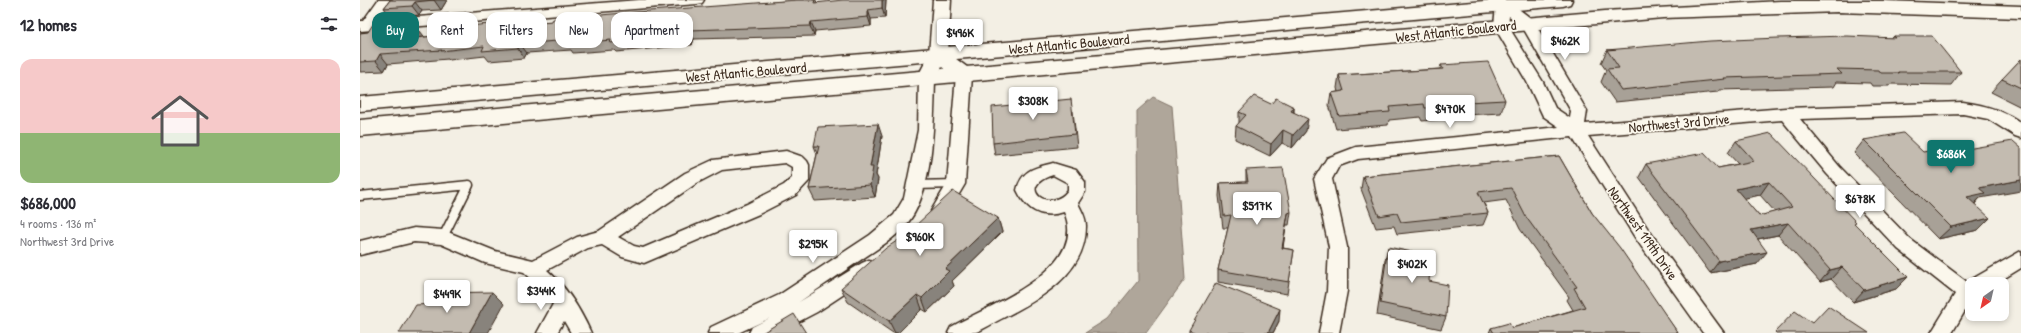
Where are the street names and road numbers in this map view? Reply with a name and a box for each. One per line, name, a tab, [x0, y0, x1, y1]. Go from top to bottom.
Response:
street label: West Atlantic Boulevard	[1395, 15, 1518, 46]
street label: West Atlantic Boulevard	[1008, 29, 1131, 58]
street label: West Atlantic Boulevard	[685, 57, 808, 86]
street label: Northwest 3rd Drive	[1628, 109, 1731, 136]
street label: Northwest 119th Drive	[1604, 182, 1683, 284]

